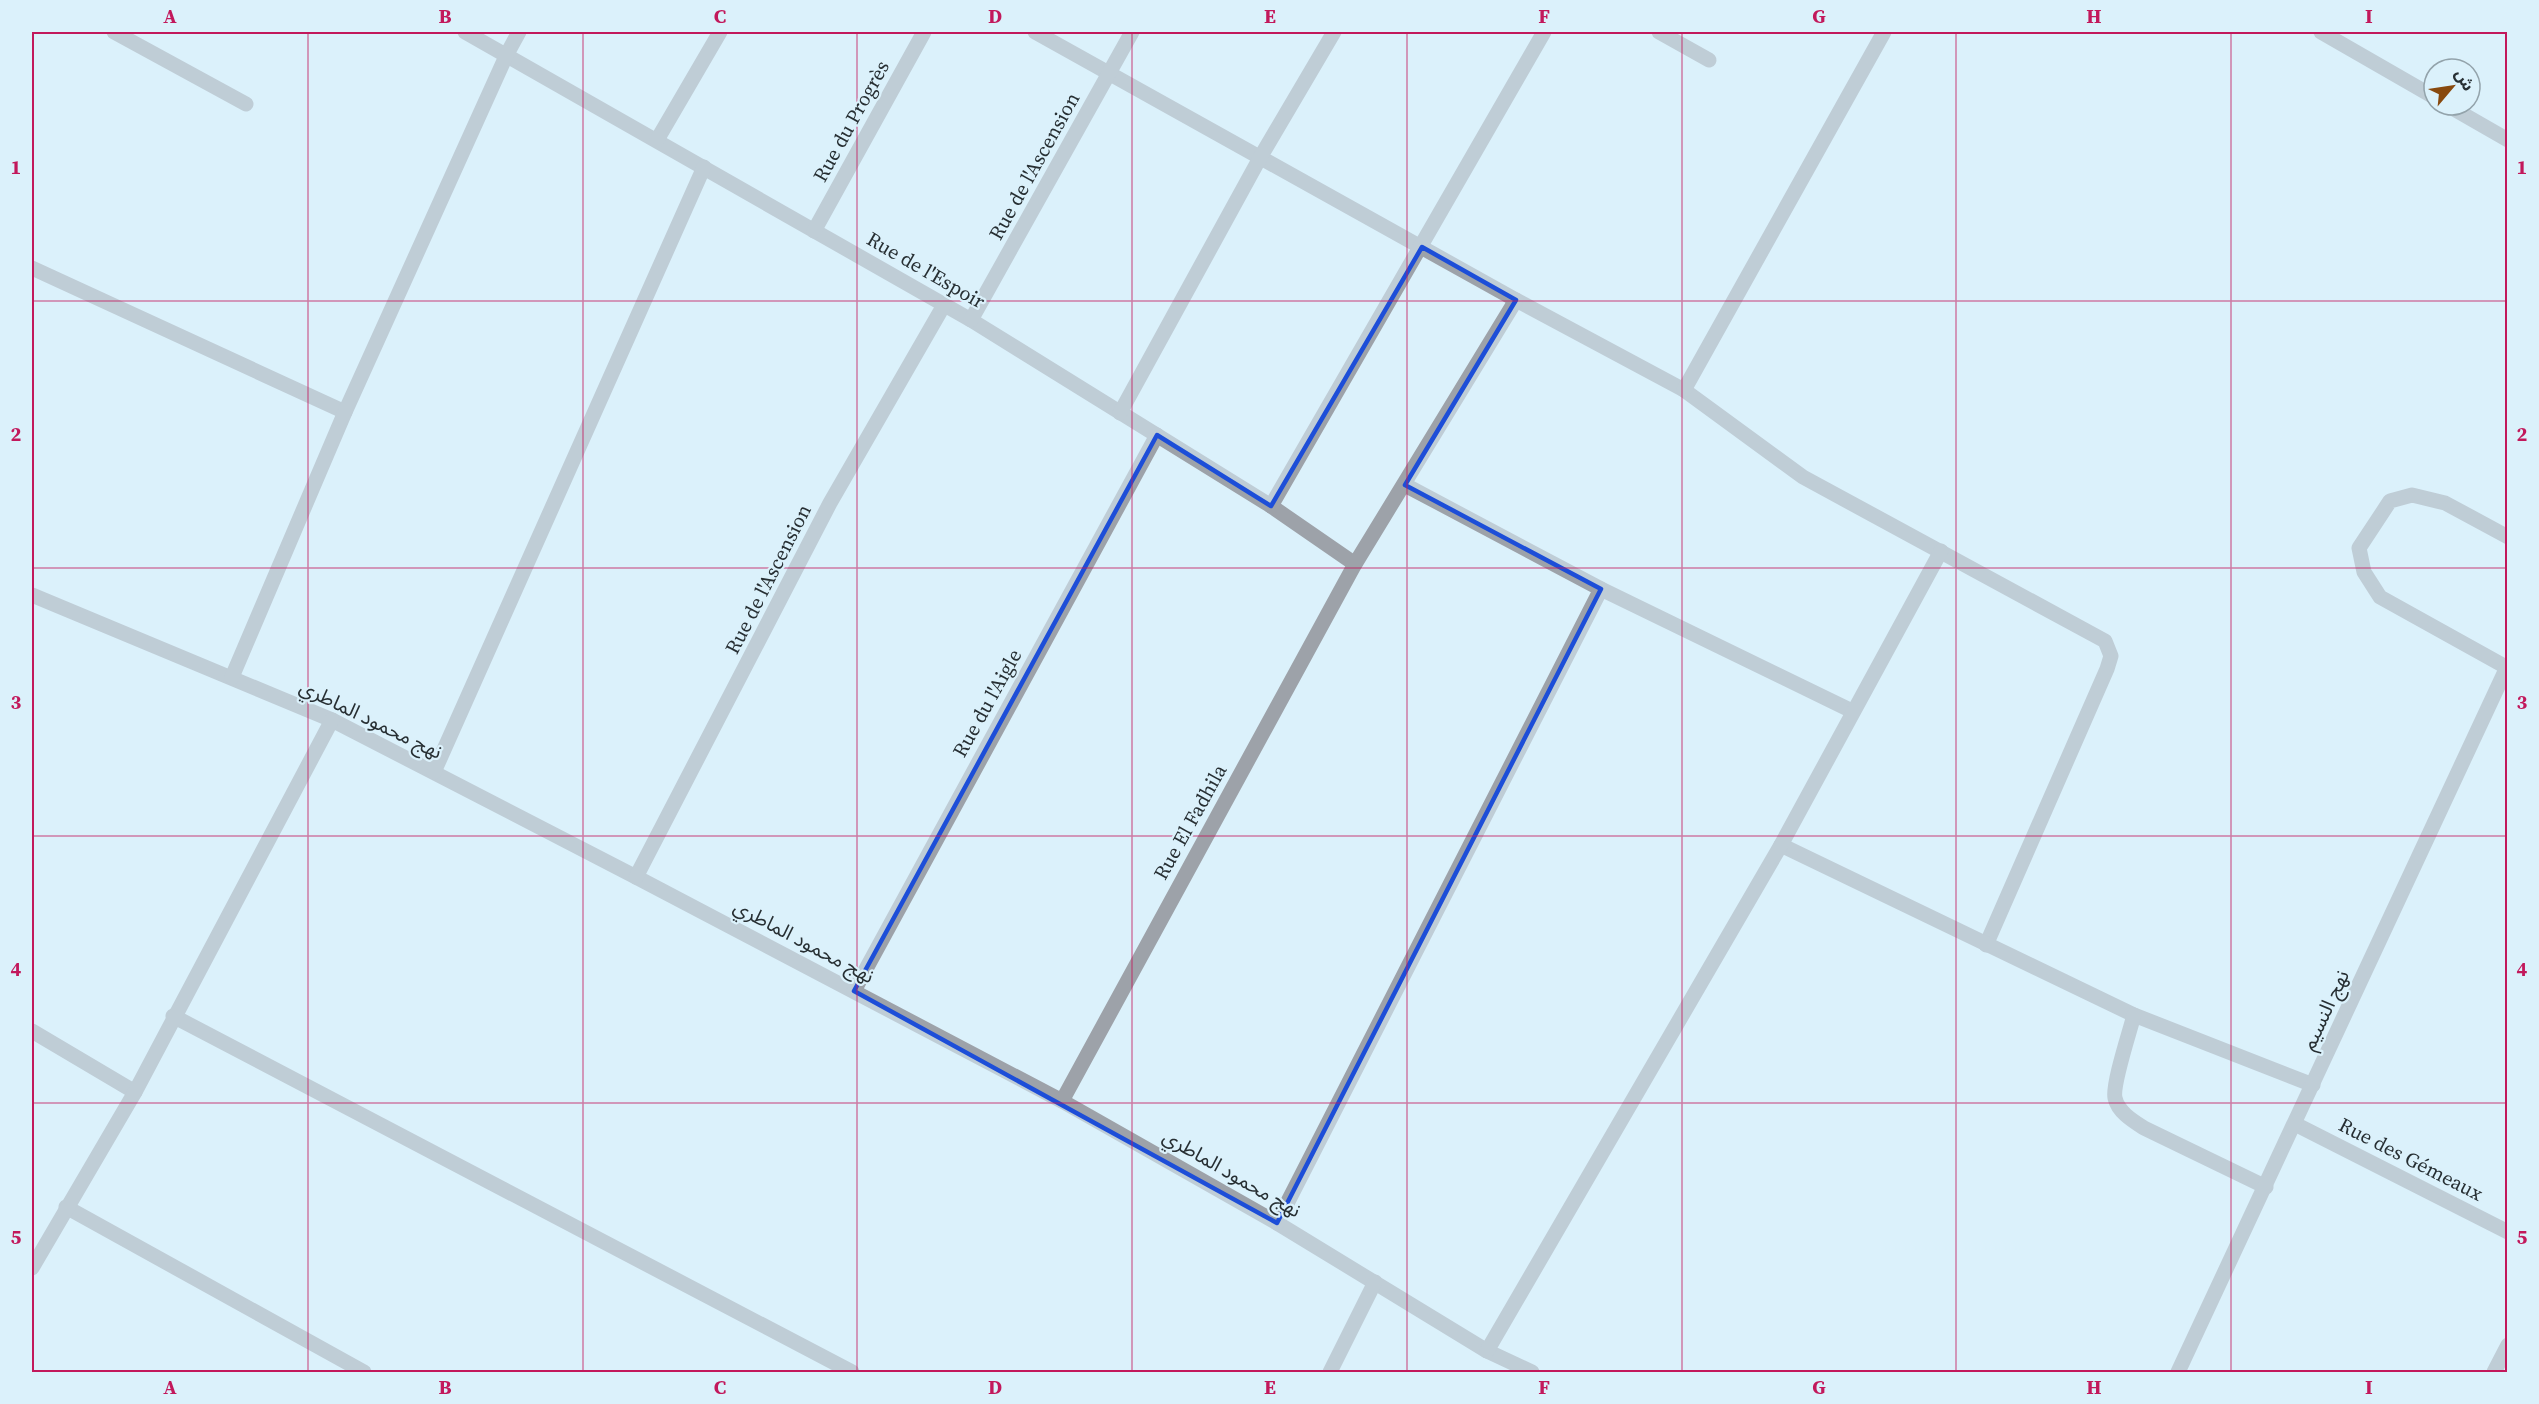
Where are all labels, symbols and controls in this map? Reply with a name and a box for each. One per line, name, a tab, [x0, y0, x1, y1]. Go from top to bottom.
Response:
text: A	[163, 2, 177, 30]
text: B	[438, 2, 452, 30]
text: C	[714, 2, 726, 30]
text: D	[988, 2, 1002, 30]
text: E	[1264, 2, 1276, 30]
text: F	[1538, 2, 1550, 30]
text: G	[1812, 2, 1826, 30]
text: H	[2086, 2, 2102, 30]
text: I	[2365, 2, 2373, 30]
street label: Rue du Progrès	[806, 55, 896, 187]
north arrow	[2422, 57, 2482, 117]
text: ش	[2450, 65, 2480, 95]
street label: Rue de l'Ascension	[982, 87, 1086, 245]
text: 1	[11, 153, 21, 181]
text: 1	[2517, 153, 2527, 181]
street label: Rue de l'Espoir	[862, 225, 991, 315]
text: 2	[11, 420, 22, 448]
text: 2	[2517, 420, 2528, 448]
street label: Rue de l'Ascension	[718, 499, 818, 659]
street label: Rue du l'Aigle	[946, 644, 1028, 762]
street label: نهج محمود الماطري	[294, 672, 447, 767]
text: 3	[11, 688, 22, 716]
text: 3	[2517, 688, 2528, 716]
street label: Rue El Fadhila	[1147, 759, 1234, 885]
street label: نهج محمود الماطري	[728, 892, 879, 991]
text: 4	[11, 955, 22, 983]
text: 4	[2517, 955, 2528, 983]
street label: نهج النسيم	[2294, 965, 2357, 1055]
street label: Rue des Gémeaux	[2334, 1111, 2488, 1208]
street label: نهج محمود الماطري	[1157, 1122, 1306, 1225]
text: 5	[11, 1223, 22, 1251]
text: 5	[2517, 1223, 2528, 1251]
text: A	[163, 1373, 177, 1401]
text: B	[438, 1373, 452, 1401]
text: C	[714, 1373, 726, 1401]
text: D	[988, 1373, 1002, 1401]
text: E	[1264, 1373, 1276, 1401]
text: F	[1538, 1373, 1550, 1401]
text: G	[1812, 1373, 1826, 1401]
text: H	[2086, 1373, 2102, 1401]
text: I	[2365, 1373, 2373, 1401]

